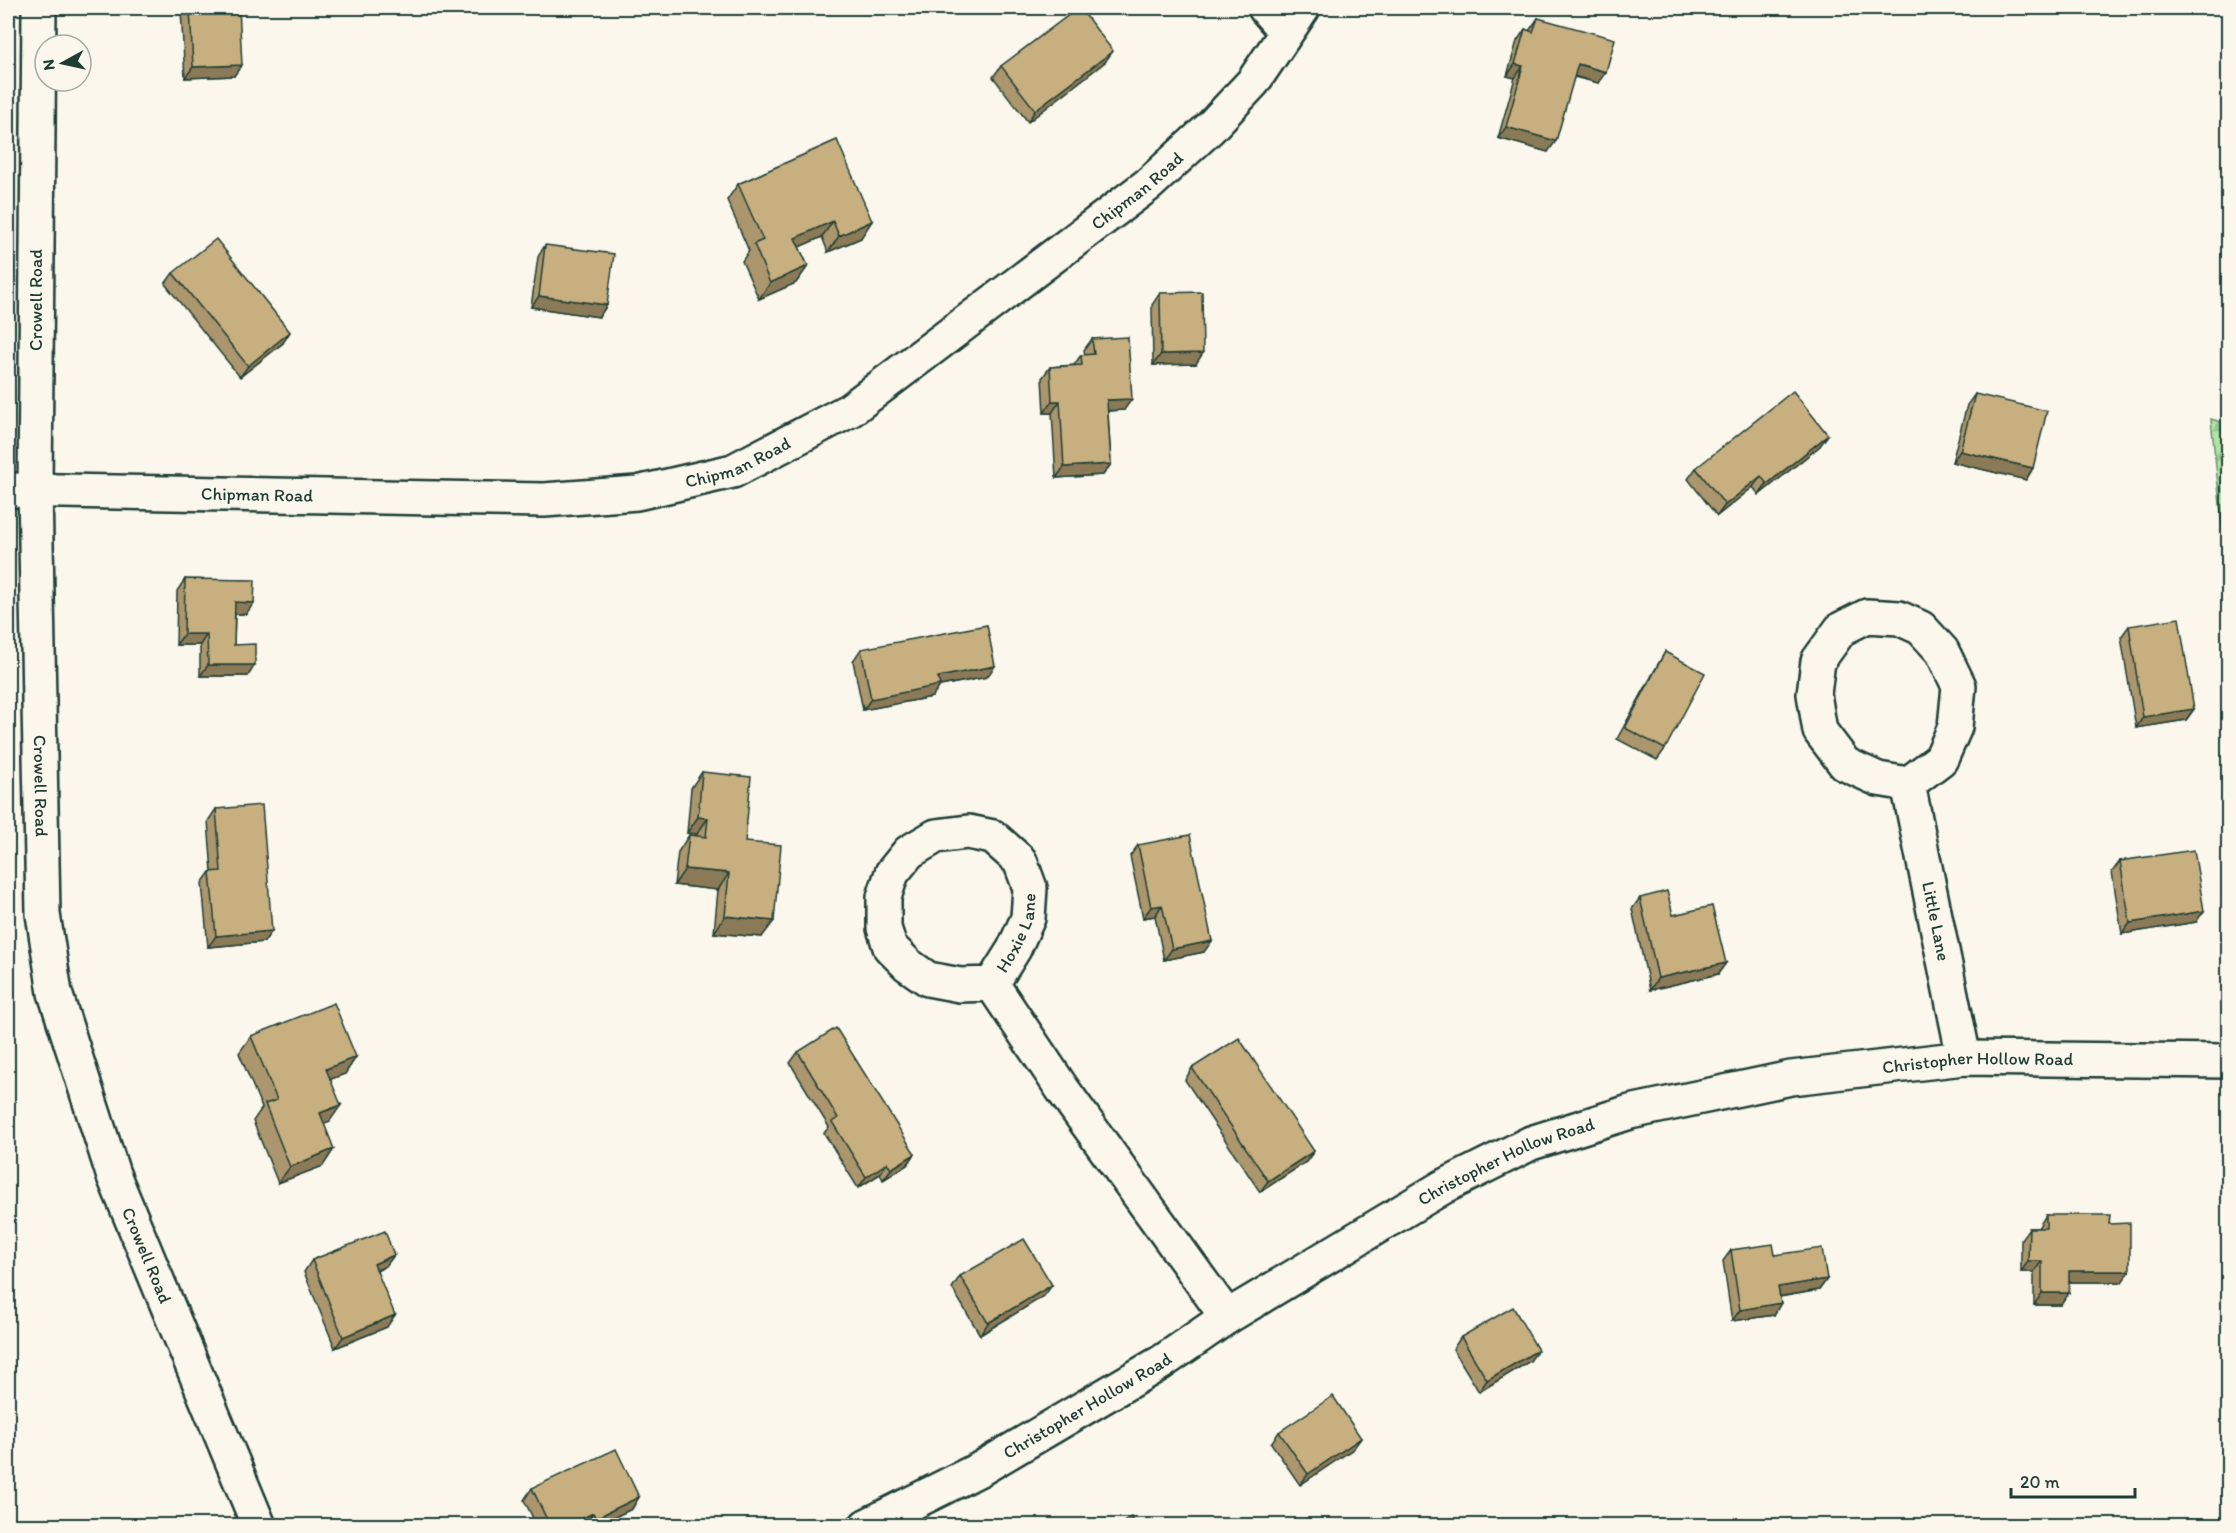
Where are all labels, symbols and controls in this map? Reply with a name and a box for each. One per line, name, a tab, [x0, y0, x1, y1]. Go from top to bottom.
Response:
north arrow	[33, 33, 93, 93]
text: N	[38, 58, 59, 72]
street label: Chipman Road	[1087, 147, 1188, 235]
street label: Crowell Road	[25, 249, 47, 351]
street label: Chipman Road	[683, 432, 794, 493]
street label: Chipman Road	[201, 483, 314, 507]
street label: Crowell Road	[29, 735, 53, 837]
street label: Little Lane	[1917, 879, 1955, 963]
street label: Hoxie Lane	[991, 892, 1041, 977]
street label: Christopher Hollow Road	[1881, 1047, 2074, 1078]
street label: Christopher Hollow Road	[1414, 1113, 1597, 1211]
street label: Crowell Road	[117, 1204, 177, 1307]
street label: Christopher Hollow Road	[999, 1348, 1176, 1464]
scale bar	[2011, 1461, 2136, 1499]
text: 20 m	[2020, 1471, 2060, 1493]

